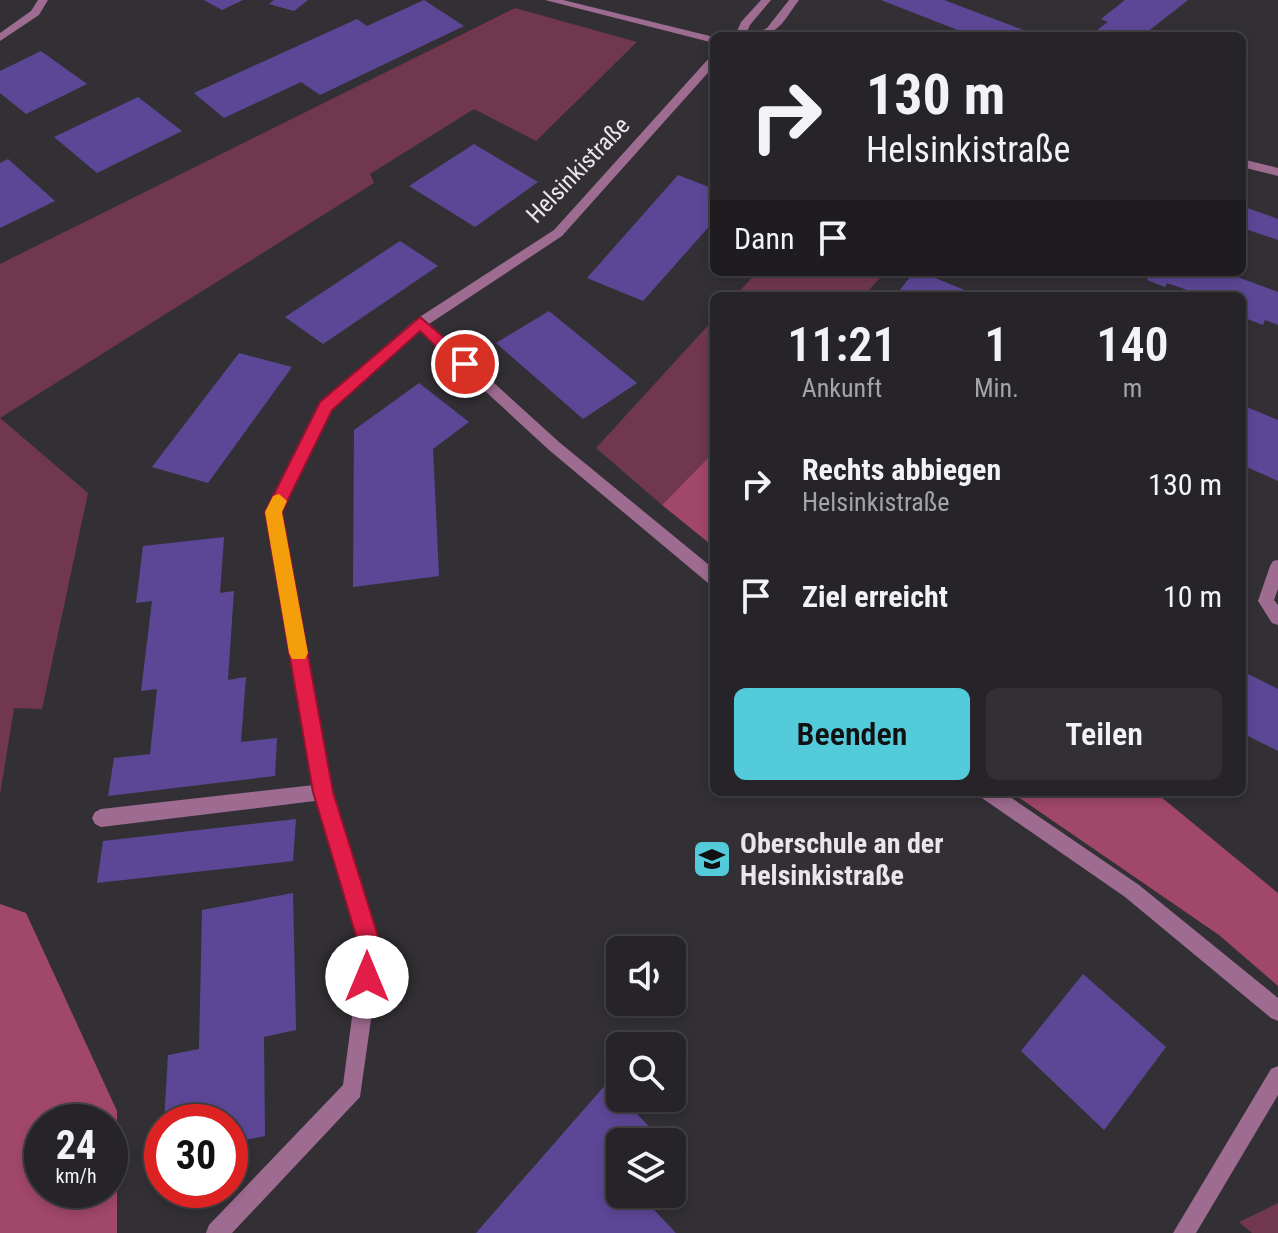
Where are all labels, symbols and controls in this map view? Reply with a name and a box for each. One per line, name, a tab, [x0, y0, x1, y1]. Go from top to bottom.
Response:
text: 130 m	[866, 62, 1005, 128]
icon: right	[734, 64, 838, 168]
street label: Helsinkistraße	[521, 111, 635, 229]
text: Helsinkistraße	[866, 129, 1070, 171]
icon: arrive	[811, 216, 855, 260]
text: Dann	[734, 221, 795, 256]
text: 11:21	[787, 316, 897, 373]
text: 1	[984, 316, 1008, 373]
text: 140	[1096, 316, 1169, 373]
pin	[431, 330, 499, 398]
icon: arrive	[443, 342, 487, 386]
text: Ankunft	[802, 373, 882, 403]
text: Min.	[974, 373, 1019, 403]
text: m	[1123, 373, 1142, 403]
text: Rechts abbiegen	[802, 452, 1001, 487]
icon: right	[734, 462, 778, 506]
text: 130 m	[1148, 467, 1222, 502]
text: Helsinkistraße	[802, 487, 950, 517]
icon: arrive	[734, 574, 778, 618]
text: Ziel erreicht	[802, 579, 948, 614]
text: 10 m	[1163, 579, 1222, 614]
button: Beenden	[734, 688, 970, 780]
button: Teilen	[986, 688, 1222, 780]
place label: Oberschule an der Helsinkistraße	[740, 827, 943, 892]
school or university icon: Oberschule an der Helsinkistraße	[691, 838, 733, 880]
position arrow	[325, 935, 409, 1019]
map controls	[606, 936, 686, 1208]
button: sound	[606, 936, 686, 1016]
button: search	[606, 1032, 686, 1112]
speed limit sign: 30	[144, 1104, 248, 1208]
text: 24	[56, 1122, 96, 1169]
button: layers	[606, 1128, 686, 1208]
text: km/h	[55, 1164, 97, 1188]

